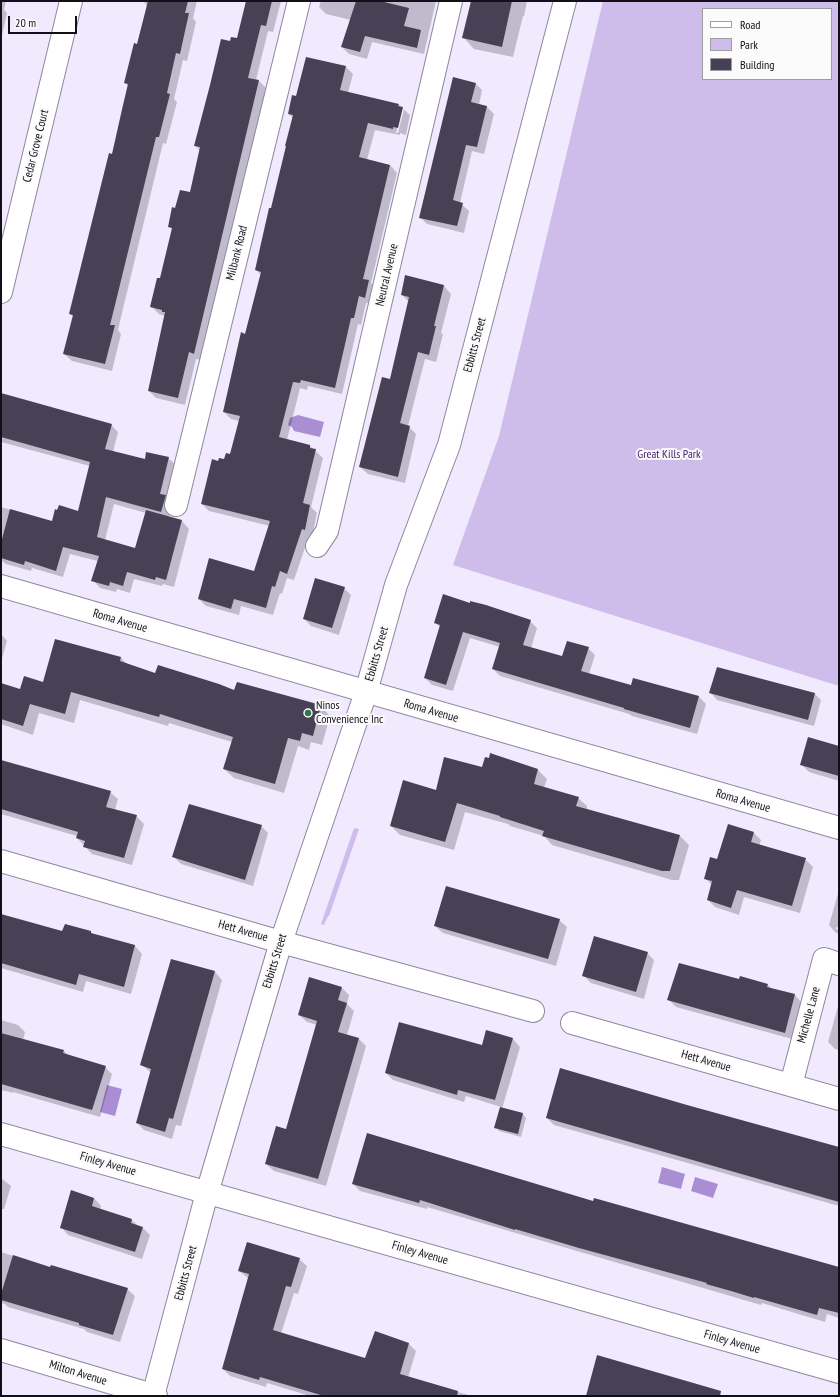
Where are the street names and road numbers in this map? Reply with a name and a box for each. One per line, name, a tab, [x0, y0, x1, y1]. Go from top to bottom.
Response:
street label: Cedar Grove Court	[20, 108, 52, 184]
street label: Milbank Road	[223, 224, 251, 282]
street label: Neutral Avenue	[373, 242, 401, 308]
street label: Ebbitts Street	[461, 316, 489, 374]
street label: Roma Avenue	[91, 606, 149, 636]
street label: Ebbitts Street	[362, 625, 392, 683]
street label: Roma Avenue	[402, 696, 460, 726]
street label: Roma Avenue	[714, 786, 772, 816]
street label: Hett Avenue	[217, 917, 269, 945]
street label: Ebbitts Street	[260, 932, 290, 990]
street label: Michelle Lane	[795, 985, 823, 1045]
street label: Hett Avenue	[680, 1047, 732, 1075]
street label: Finley Avenue	[78, 1149, 138, 1179]
street label: Finley Avenue	[390, 1238, 450, 1268]
street label: Ebbitts Street	[172, 1244, 200, 1302]
street label: Finley Avenue	[702, 1327, 762, 1357]
street label: Milton Avenue	[47, 1357, 109, 1389]

